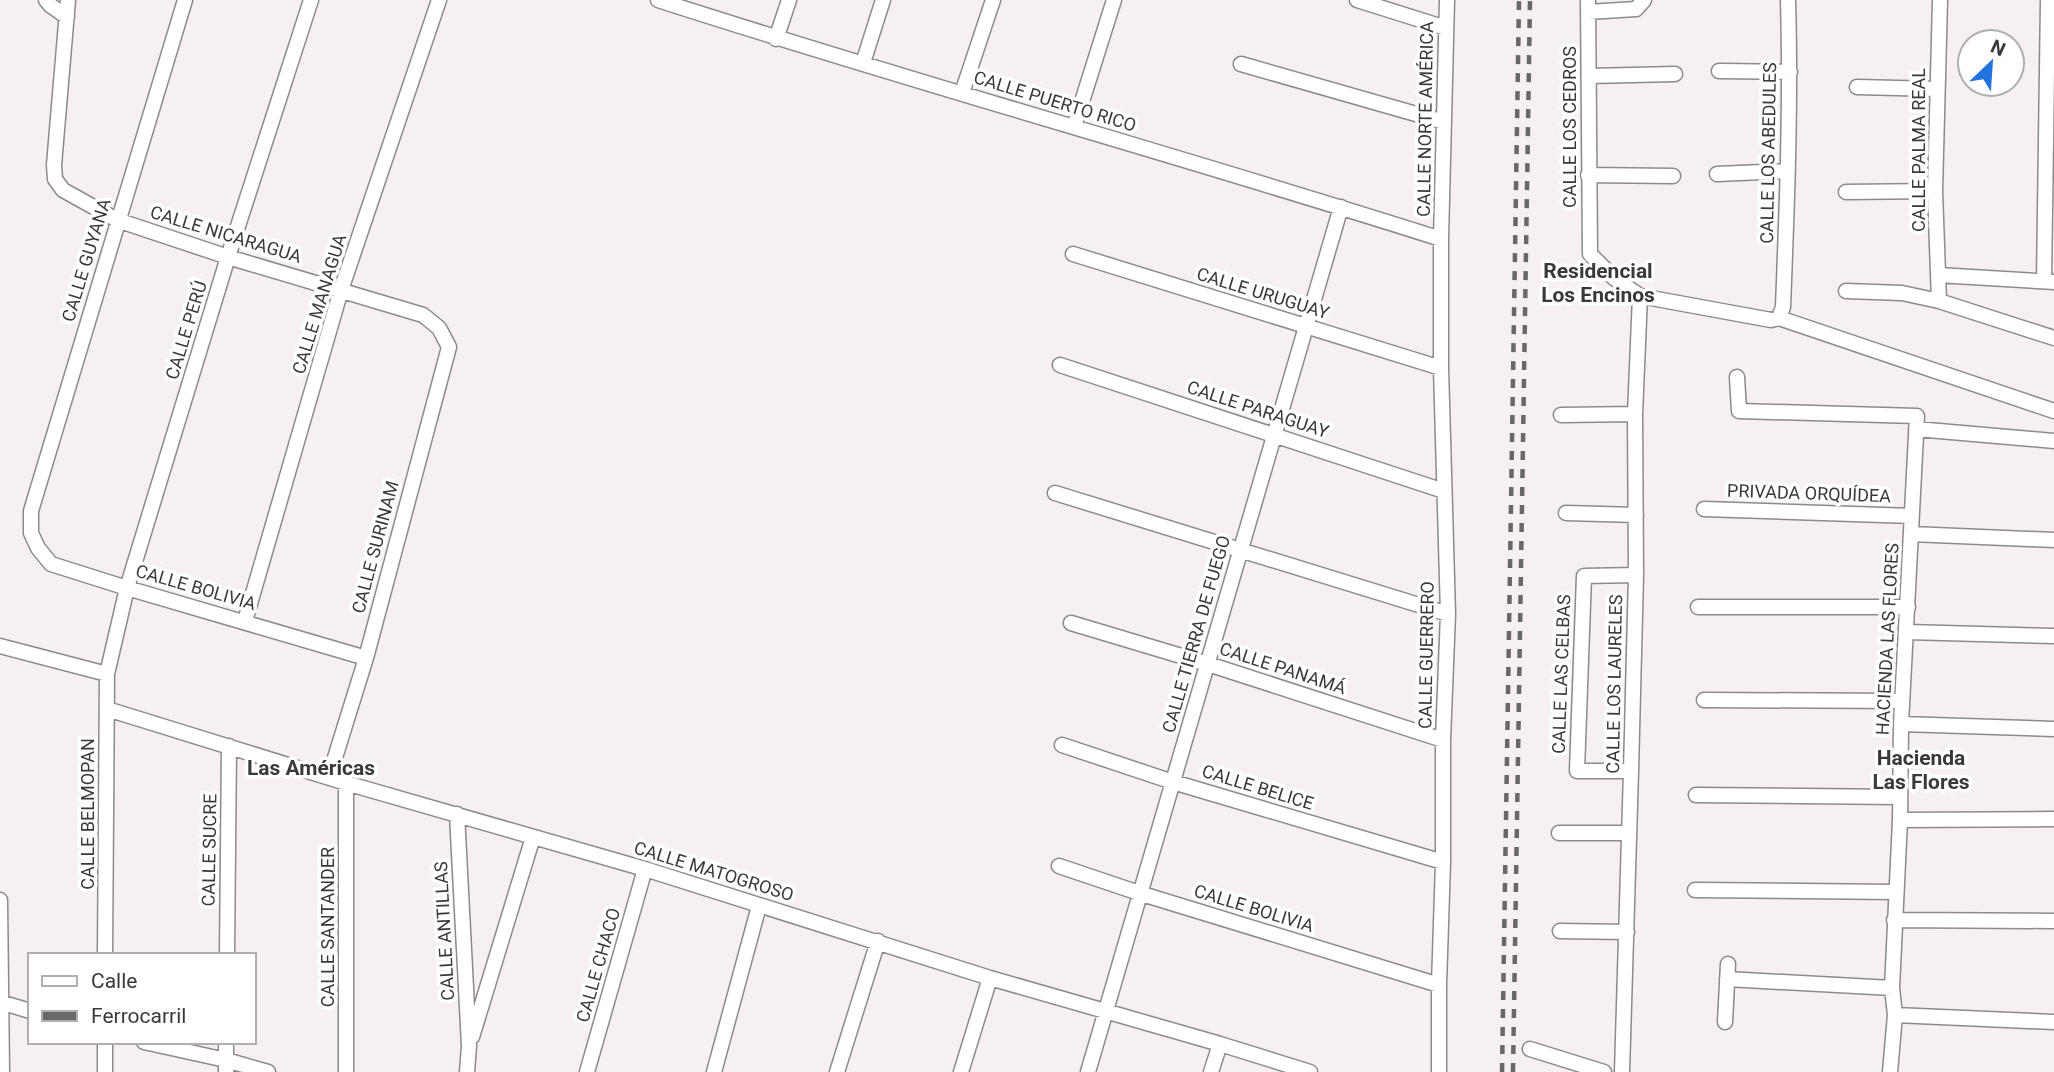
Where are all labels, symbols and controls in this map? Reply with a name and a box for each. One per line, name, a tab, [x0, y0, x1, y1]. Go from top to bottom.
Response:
street label: CALLE NORTE AMÉRICA	[1413, 21, 1437, 217]
north arrow	[1956, 28, 2026, 98]
text: N	[1987, 35, 2009, 61]
street label: CALLE LOS CEDROS	[1559, 46, 1580, 208]
street label: CALLE LOS ABEDULES	[1756, 62, 1780, 244]
street label: CALLE PUERTO RICO	[971, 66, 1139, 136]
street label: CALLE PALMA REAL	[1908, 68, 1929, 232]
street label: CALLE GUYANA	[57, 196, 115, 324]
street label: CALLE NICARAGUA	[148, 201, 304, 267]
street label: CALLE MANAGUA	[288, 231, 350, 377]
district label: Residencial Los Encinos	[1541, 259, 1655, 307]
street label: CALLE URUGUAY	[1194, 263, 1332, 323]
street label: CALLE PERÚ	[161, 278, 211, 382]
street label: CALLE PARAGUAY	[1185, 376, 1332, 442]
street label: CALLE SURINAM	[347, 478, 403, 616]
street label: PRIVADA ORQUÍDEA	[1727, 480, 1892, 506]
street label: CALLE TIERRA DE FUEGO	[1158, 533, 1234, 735]
street label: HACIENDA LAS FLORES	[1871, 542, 1903, 736]
street label: CALLE BOLIVIA	[134, 560, 259, 614]
street label: CALLE GUERRERO	[1414, 581, 1438, 729]
street label: CALLE LAS CELBAS	[1548, 594, 1574, 754]
street label: CALLE LOS LAURELES	[1602, 594, 1626, 774]
street label: CALLE PANAMÁ	[1217, 638, 1349, 698]
street label: CALLE BELMOPAN	[77, 738, 98, 890]
district label: Hacienda Las Flores	[1872, 746, 1970, 794]
district label: Las Américas	[247, 756, 375, 780]
street label: CALLE BELICE	[1200, 760, 1316, 814]
street label: CALLE SUCRE	[198, 793, 220, 907]
street label: CALLE MATOGROSO	[632, 837, 796, 905]
street label: CALLE SANTANDER	[317, 847, 338, 1007]
street label: CALLE ANTILLAS	[430, 860, 458, 1001]
street label: CALLE BOLIVIA	[1192, 880, 1317, 936]
street label: CALLE CHACO	[572, 905, 624, 1025]
legend	[28, 953, 256, 1044]
text: Calle	[91, 969, 137, 993]
text: Ferrocarril	[91, 1004, 186, 1028]

